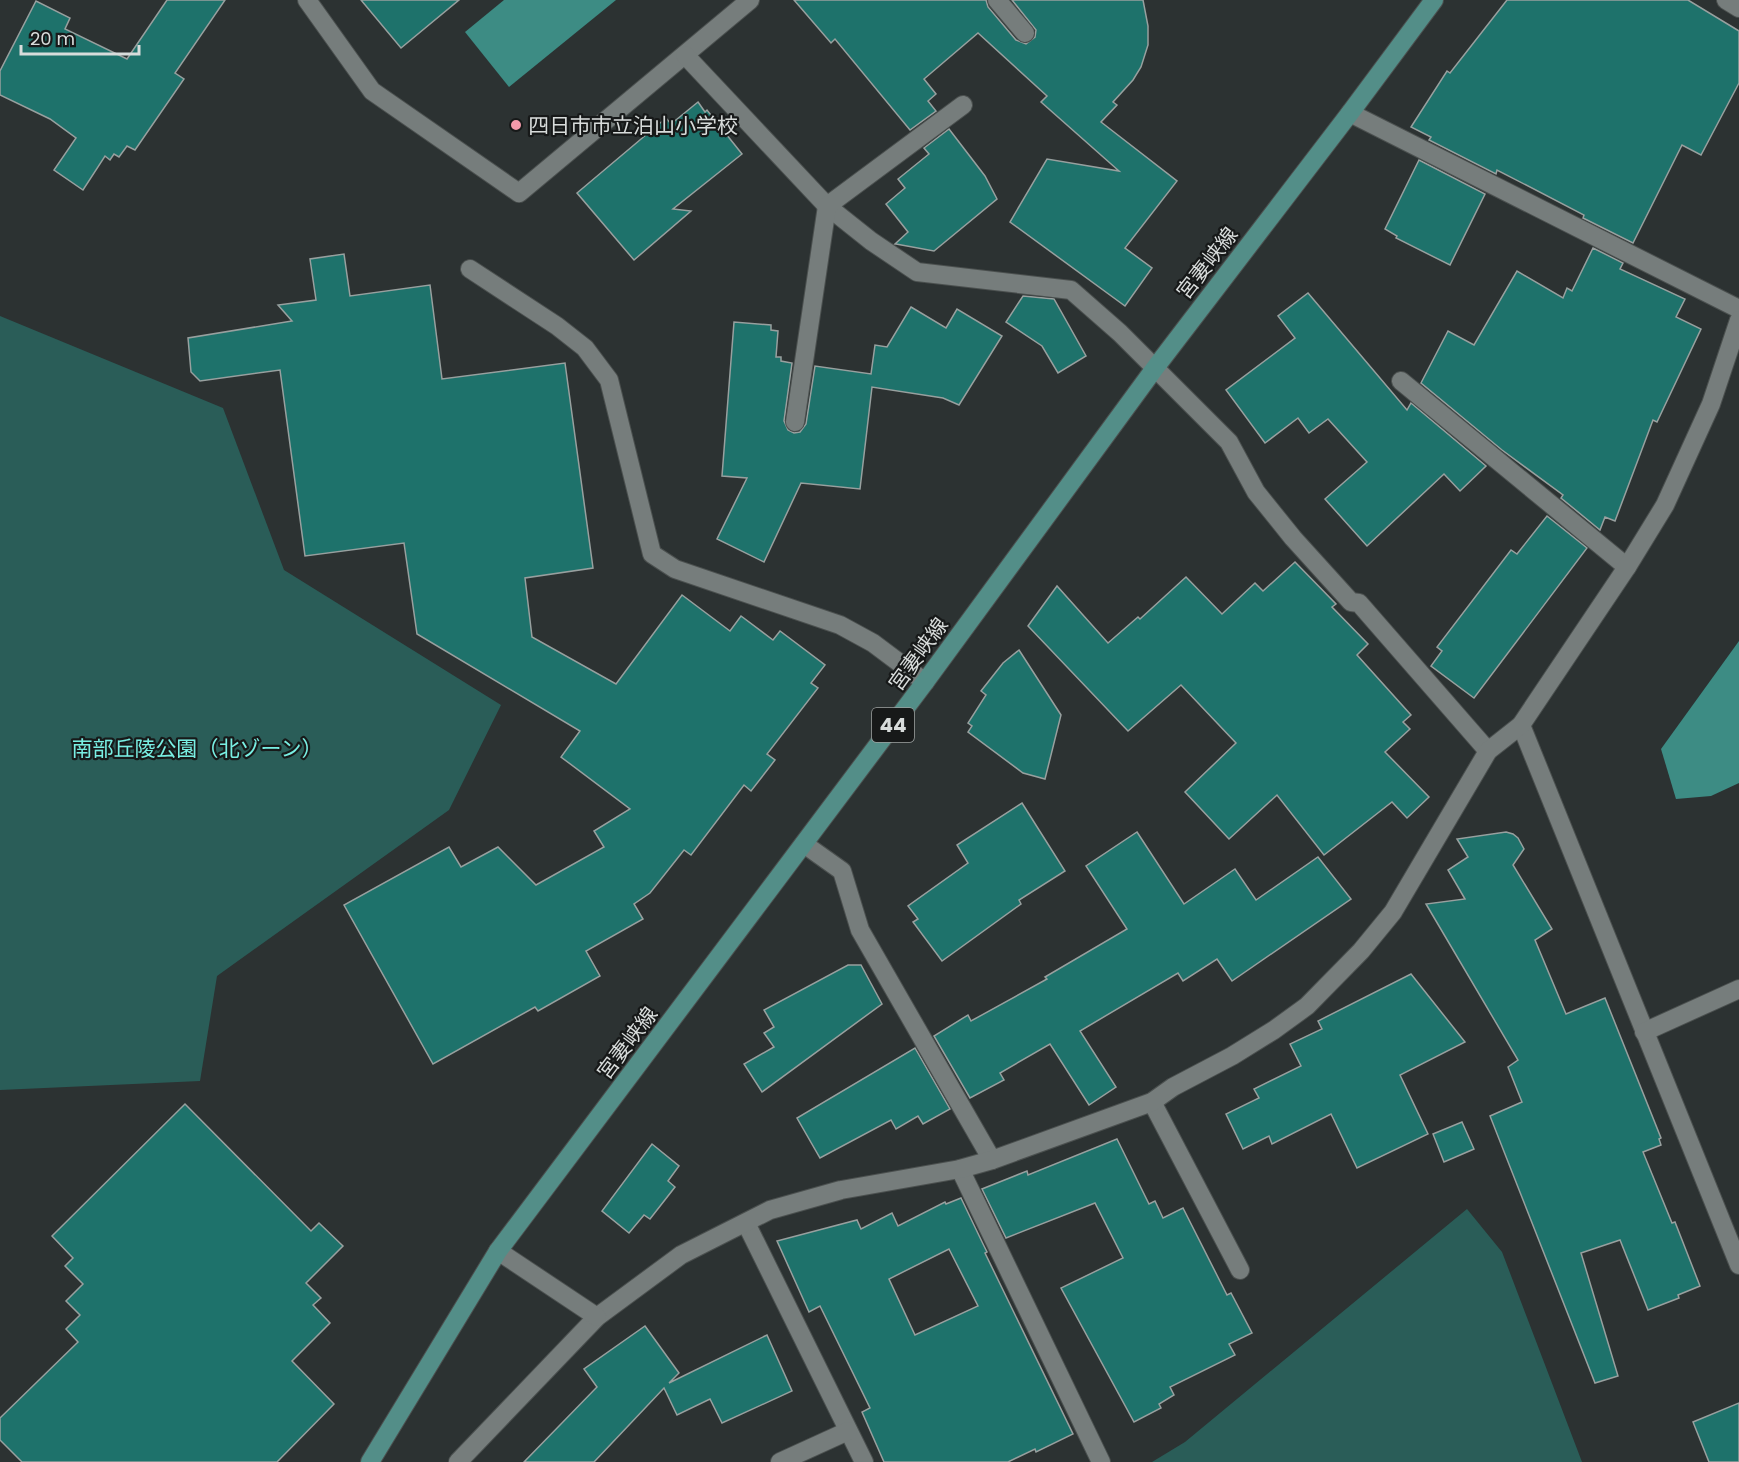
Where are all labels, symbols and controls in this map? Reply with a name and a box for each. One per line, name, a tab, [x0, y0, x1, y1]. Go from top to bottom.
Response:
scale bar	[21, 18, 140, 56]
text: 20 m	[30, 26, 75, 51]
place label: 四日市市立泊山小学校	[528, 111, 738, 140]
marker: 四日市市立泊山小学校	[509, 118, 523, 132]
street label: 宮妻峡線	[1170, 221, 1244, 305]
street label: 宮妻峡線	[882, 611, 954, 697]
road number: 44	[872, 708, 914, 742]
park label: 南部丘陵公園（北ゾーン）	[72, 734, 322, 763]
street label: 宮妻峡線	[590, 1001, 664, 1085]

